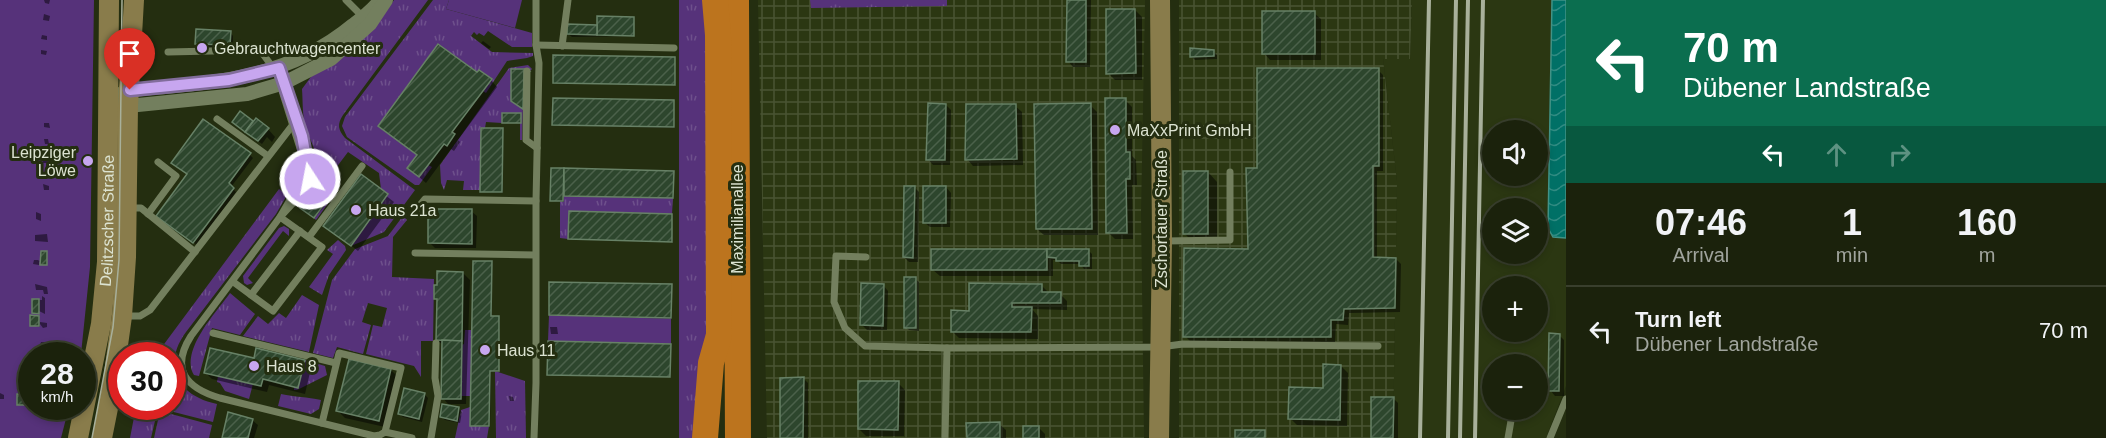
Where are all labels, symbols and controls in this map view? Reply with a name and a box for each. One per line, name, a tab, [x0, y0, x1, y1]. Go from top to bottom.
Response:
icon: left	[1584, 24, 1662, 102]
text: 70 m	[1683, 24, 1779, 71]
pin	[104, 28, 155, 90]
icon: arrive	[113, 37, 146, 70]
place label: Gebrauchtwagencenter	[214, 40, 381, 57]
marker: Gebrauchtwagencenter	[195, 41, 209, 55]
text: Dübener Landstraße	[1683, 73, 1931, 103]
map controls	[1482, 120, 1548, 420]
button: sound	[1482, 120, 1548, 186]
place label: MaXxPrint GmbH	[1127, 122, 1251, 139]
marker: MaXxPrint GmbH	[1108, 123, 1122, 137]
icon: left	[1757, 138, 1790, 171]
icon: ahead	[1820, 138, 1853, 171]
icon: right	[1883, 138, 1916, 171]
place label: Leipziger Löwe	[11, 144, 77, 179]
position arrow	[278, 147, 342, 211]
street label: Zschortauer Straße	[1153, 150, 1170, 288]
marker: Leipziger Löwe	[81, 154, 95, 168]
street label: Delitzscher Straße	[96, 155, 116, 287]
street label: Maximilianallee	[729, 164, 746, 274]
button: layers	[1482, 198, 1548, 264]
place label: Haus 21a	[368, 202, 437, 219]
text: 07:46	[1655, 202, 1747, 243]
text: 1	[1842, 202, 1862, 243]
text: 160	[1957, 202, 2017, 243]
marker: Haus 21a	[349, 203, 363, 217]
text: Arrival	[1673, 244, 1729, 266]
text: min	[1836, 244, 1868, 266]
text: m	[1979, 244, 1995, 266]
button: +	[1482, 276, 1548, 342]
text: Turn left	[1635, 307, 1721, 332]
icon: left	[1584, 315, 1617, 348]
text: 70 m	[2039, 318, 2088, 343]
text: Dübener Landstraße	[1635, 333, 1818, 355]
speed limit sign: 30	[108, 342, 186, 420]
place label: Haus 11	[497, 342, 556, 359]
marker: Haus 11	[478, 343, 492, 357]
button: −	[1482, 354, 1548, 420]
text: 28	[40, 357, 74, 390]
place label: Haus 8	[266, 358, 317, 375]
marker: Haus 8	[247, 359, 261, 373]
text: km/h	[41, 388, 73, 405]

